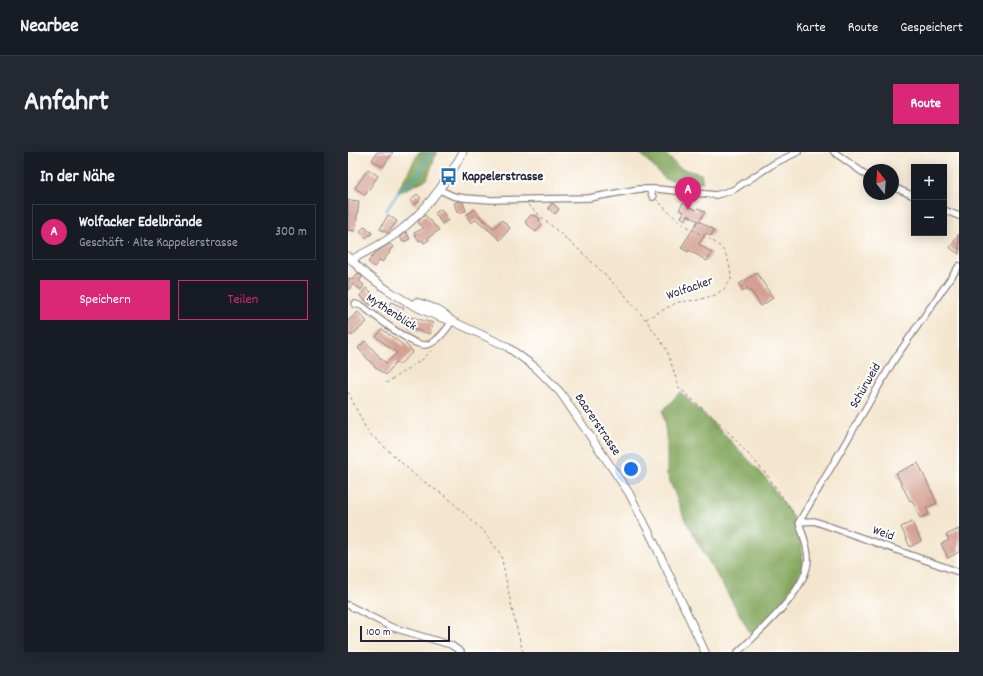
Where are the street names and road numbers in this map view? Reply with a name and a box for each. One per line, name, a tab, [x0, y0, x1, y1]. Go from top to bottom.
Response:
street label: Wolfacker	[664, 272, 716, 306]
street label: Mythenblick	[362, 290, 420, 336]
street label: Schürweid	[845, 360, 887, 412]
street label: Baarerstrasse	[569, 390, 625, 460]
street label: Weid	[870, 521, 896, 547]

